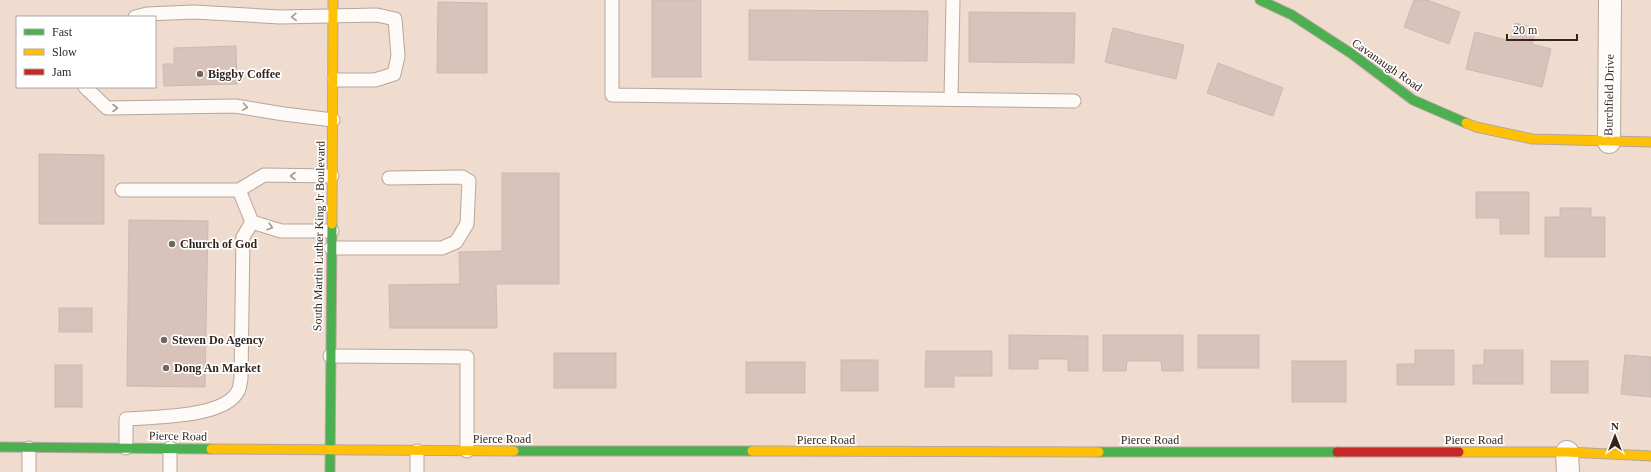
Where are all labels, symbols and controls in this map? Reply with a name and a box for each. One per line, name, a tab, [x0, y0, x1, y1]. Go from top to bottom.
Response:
one-way arrow	[291, 12, 297, 21]
legend	[16, 16, 156, 88]
scale bar	[1507, 16, 1577, 42]
text: 20 m	[1513, 23, 1538, 37]
text: Fast	[52, 25, 73, 39]
street label: Cavanaugh Road	[1349, 36, 1425, 94]
text: Slow	[52, 45, 77, 59]
street label: Burchfield Drive	[1601, 54, 1617, 136]
text: Jam	[52, 65, 72, 79]
place label: Biggby Coffee	[208, 67, 281, 81]
marker: Biggby Coffee	[195, 69, 205, 79]
one-way arrow	[242, 102, 248, 111]
one-way arrow	[112, 104, 118, 112]
street label: South Martin Luther King Jr Boulevard	[310, 141, 328, 331]
one-way arrow	[290, 172, 296, 180]
one-way arrow	[266, 222, 273, 231]
place label: Church of God	[180, 237, 257, 251]
marker: Church of God	[167, 239, 177, 249]
place label: Steven Do Agency	[172, 333, 264, 347]
marker: Steven Do Agency	[159, 335, 169, 345]
place label: Dong An Market	[174, 361, 261, 375]
marker: Dong An Market	[161, 363, 171, 373]
north arrow	[1595, 416, 1635, 456]
text: N	[1611, 420, 1619, 432]
street label: Pierce Road	[149, 428, 207, 444]
street label: Pierce Road	[473, 432, 531, 446]
street label: Pierce Road	[797, 433, 855, 447]
street label: Pierce Road	[1121, 433, 1179, 447]
street label: Pierce Road	[1445, 433, 1503, 447]

